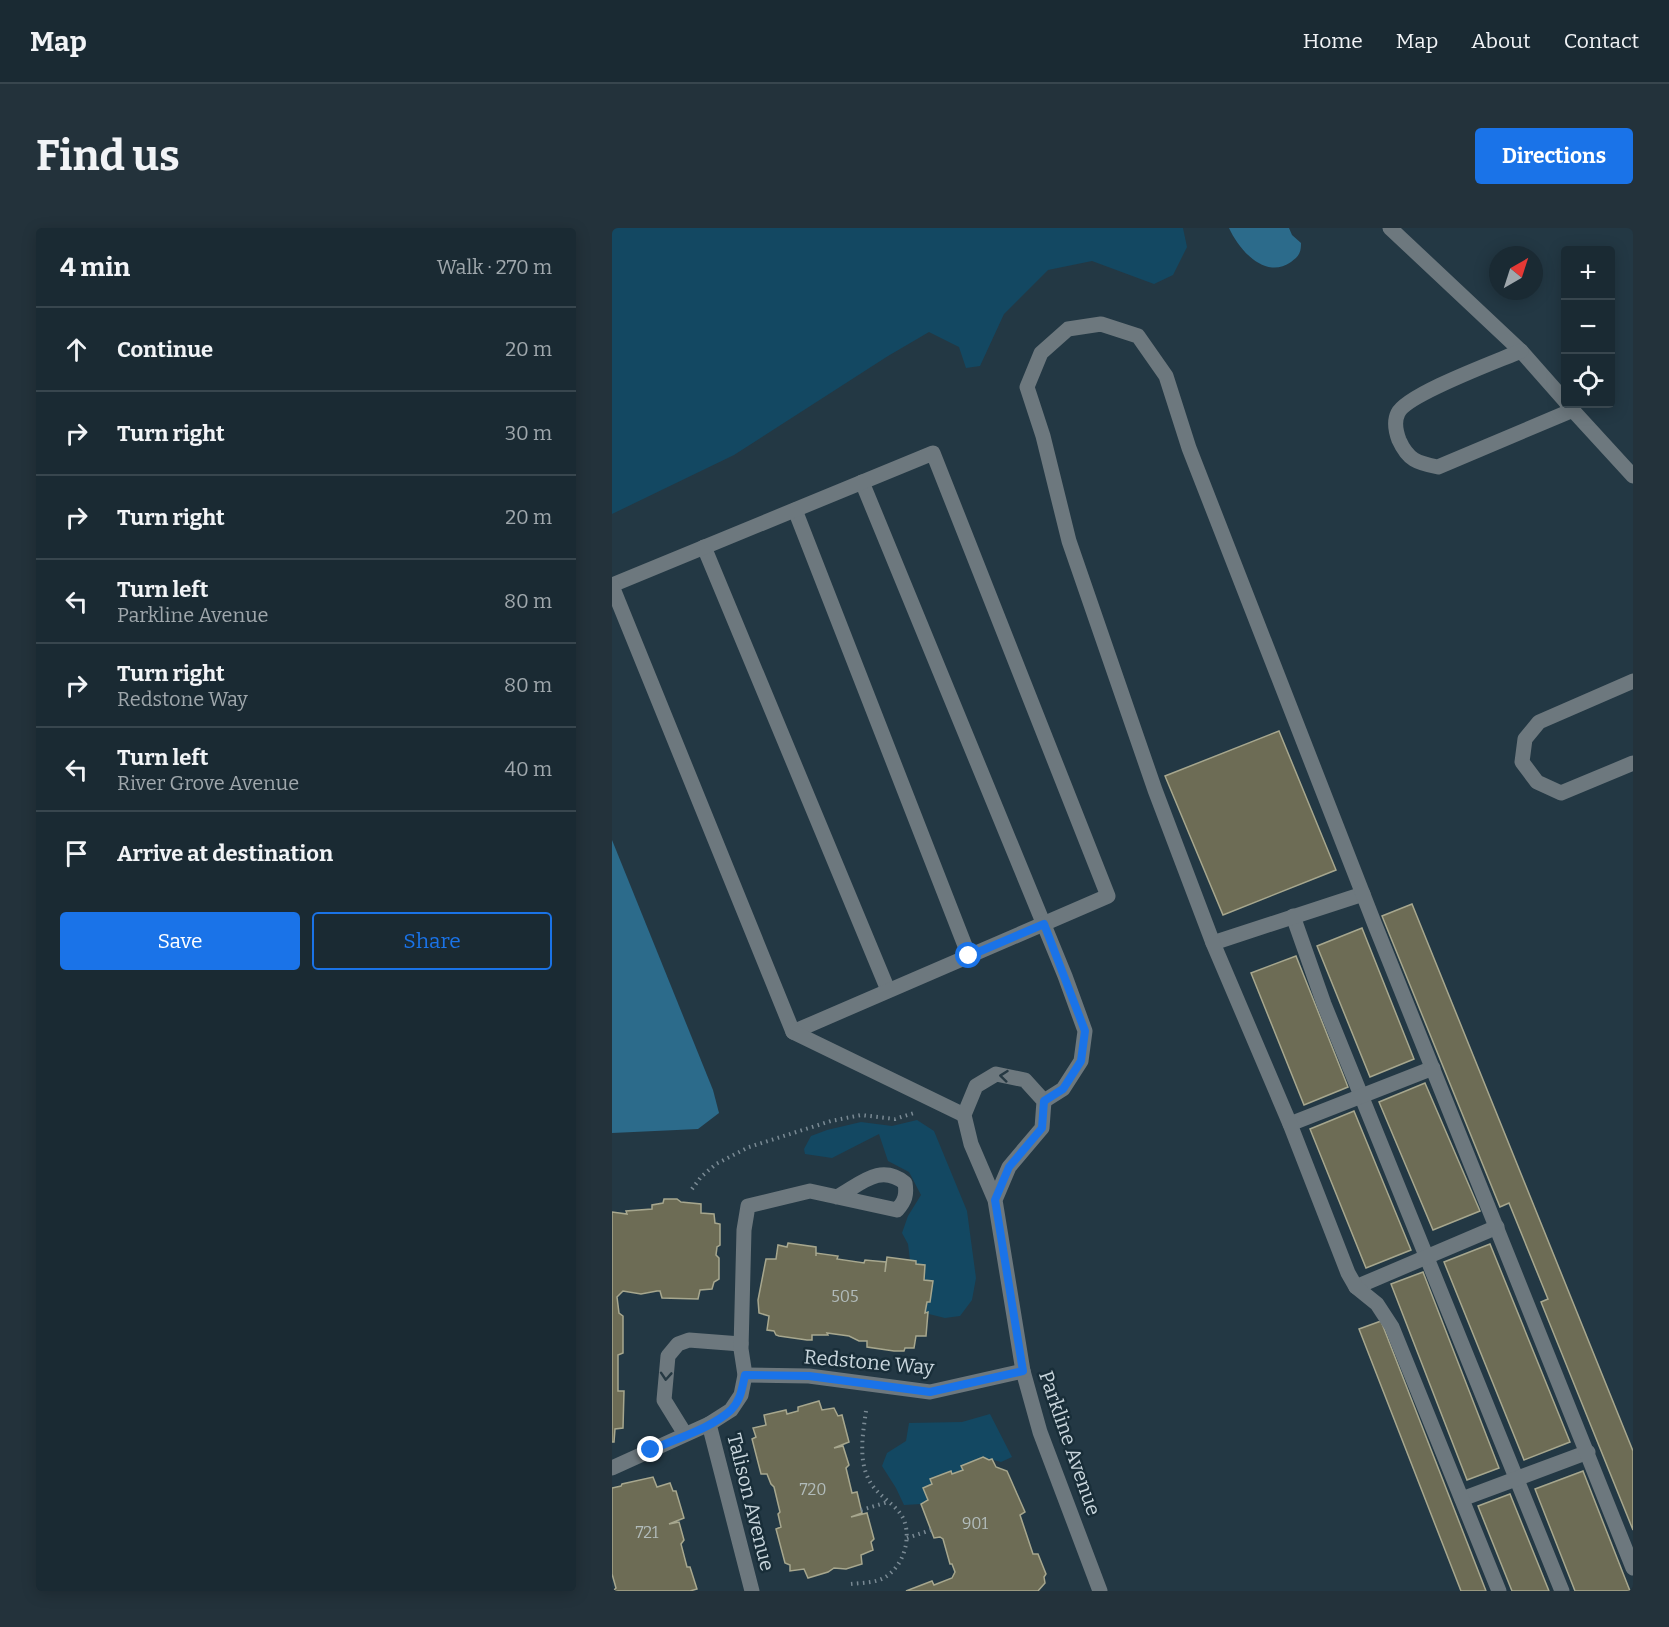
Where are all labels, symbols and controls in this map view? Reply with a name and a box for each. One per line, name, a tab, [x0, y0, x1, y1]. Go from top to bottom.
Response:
text: Map	[30, 25, 87, 58]
text: Home	[1303, 28, 1363, 54]
text: Map	[1396, 28, 1438, 54]
text: About	[1471, 28, 1531, 54]
text: Contact	[1564, 28, 1639, 54]
button: Directions	[1475, 128, 1633, 184]
text: Find us	[36, 131, 180, 181]
north arrow	[1489, 246, 1543, 300]
map controls	[1561, 246, 1615, 408]
button: +	[1561, 246, 1615, 300]
text: 4 min	[60, 252, 130, 283]
text: Walk · 270 m	[437, 255, 552, 279]
button: −	[1561, 300, 1615, 354]
icon: ahead	[60, 333, 93, 366]
text: Continue	[117, 336, 213, 363]
text: 20 m	[505, 337, 552, 361]
button: locate	[1561, 354, 1615, 408]
icon: right	[60, 417, 93, 450]
text: Turn right	[117, 420, 225, 447]
text: 30 m	[505, 421, 552, 445]
icon: right	[60, 501, 93, 534]
text: Turn right	[117, 504, 225, 531]
text: 20 m	[505, 505, 552, 529]
text: Turn left	[117, 576, 209, 603]
icon: left	[60, 585, 93, 618]
text: 80 m	[504, 589, 552, 613]
text: Parkline Avenue	[117, 603, 268, 627]
text: Turn right	[117, 660, 225, 687]
icon: right	[60, 669, 93, 702]
text: 80 m	[504, 673, 552, 697]
text: Redstone Way	[117, 687, 248, 711]
text: Turn left	[117, 744, 209, 771]
icon: left	[60, 753, 93, 786]
text: 40 m	[504, 757, 552, 781]
text: River Grove Avenue	[117, 771, 299, 795]
icon: arrive	[60, 837, 93, 870]
text: Arrive at destination	[117, 840, 333, 867]
button: Save	[60, 912, 300, 970]
button: Share	[312, 912, 552, 970]
route start	[955, 942, 981, 968]
one-way arrow	[999, 1070, 1008, 1083]
house number: 505	[831, 1287, 859, 1306]
street label: Redstone Way	[803, 1344, 936, 1380]
street label: Parkline Avenue	[1034, 1367, 1106, 1519]
one-way arrow	[660, 1372, 673, 1381]
street label: Talison Avenue	[722, 1431, 780, 1573]
route end	[637, 1436, 663, 1462]
house number: 720	[800, 1480, 826, 1499]
house number: 901	[962, 1514, 989, 1533]
house number: 721	[635, 1523, 659, 1542]

